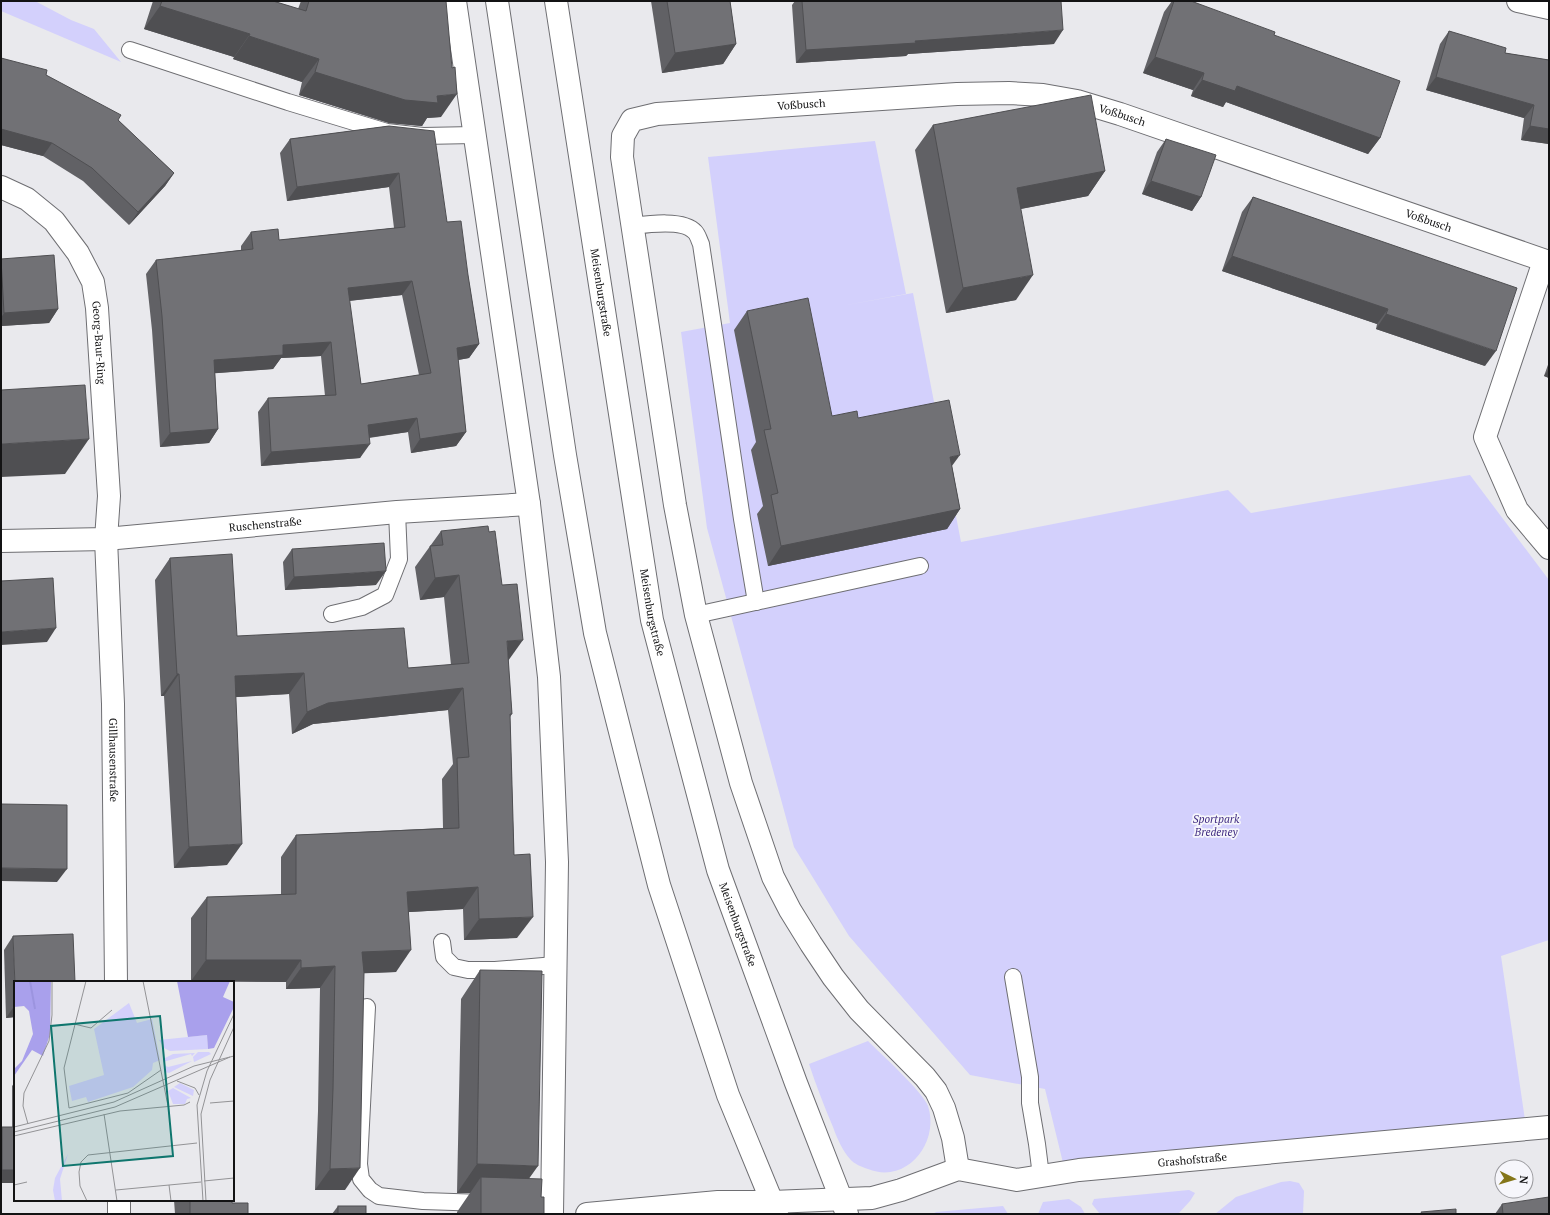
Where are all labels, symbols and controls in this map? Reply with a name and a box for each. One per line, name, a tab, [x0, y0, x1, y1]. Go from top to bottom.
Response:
street label: Voßbusch	[777, 96, 826, 113]
street label: Voßbusch	[1097, 101, 1148, 129]
street label: Voßbusch	[1403, 206, 1454, 235]
street label: Meisenburgstraße	[587, 248, 615, 338]
street label: Georg-Baur-Ring	[89, 300, 109, 385]
street label: Ruschenstraße	[228, 514, 303, 535]
street label: Meisenburgstraße	[637, 568, 668, 658]
street label: Gillhausenstraße	[106, 718, 121, 802]
park label: Sportpark Bredeney	[1193, 812, 1240, 839]
street label: Meisenburgstraße	[716, 880, 760, 969]
inset map	[14, 981, 234, 1201]
street label: Grashofstraße	[1157, 1149, 1228, 1170]
north arrow	[1494, 1159, 1534, 1199]
text: N	[1517, 1175, 1531, 1185]

